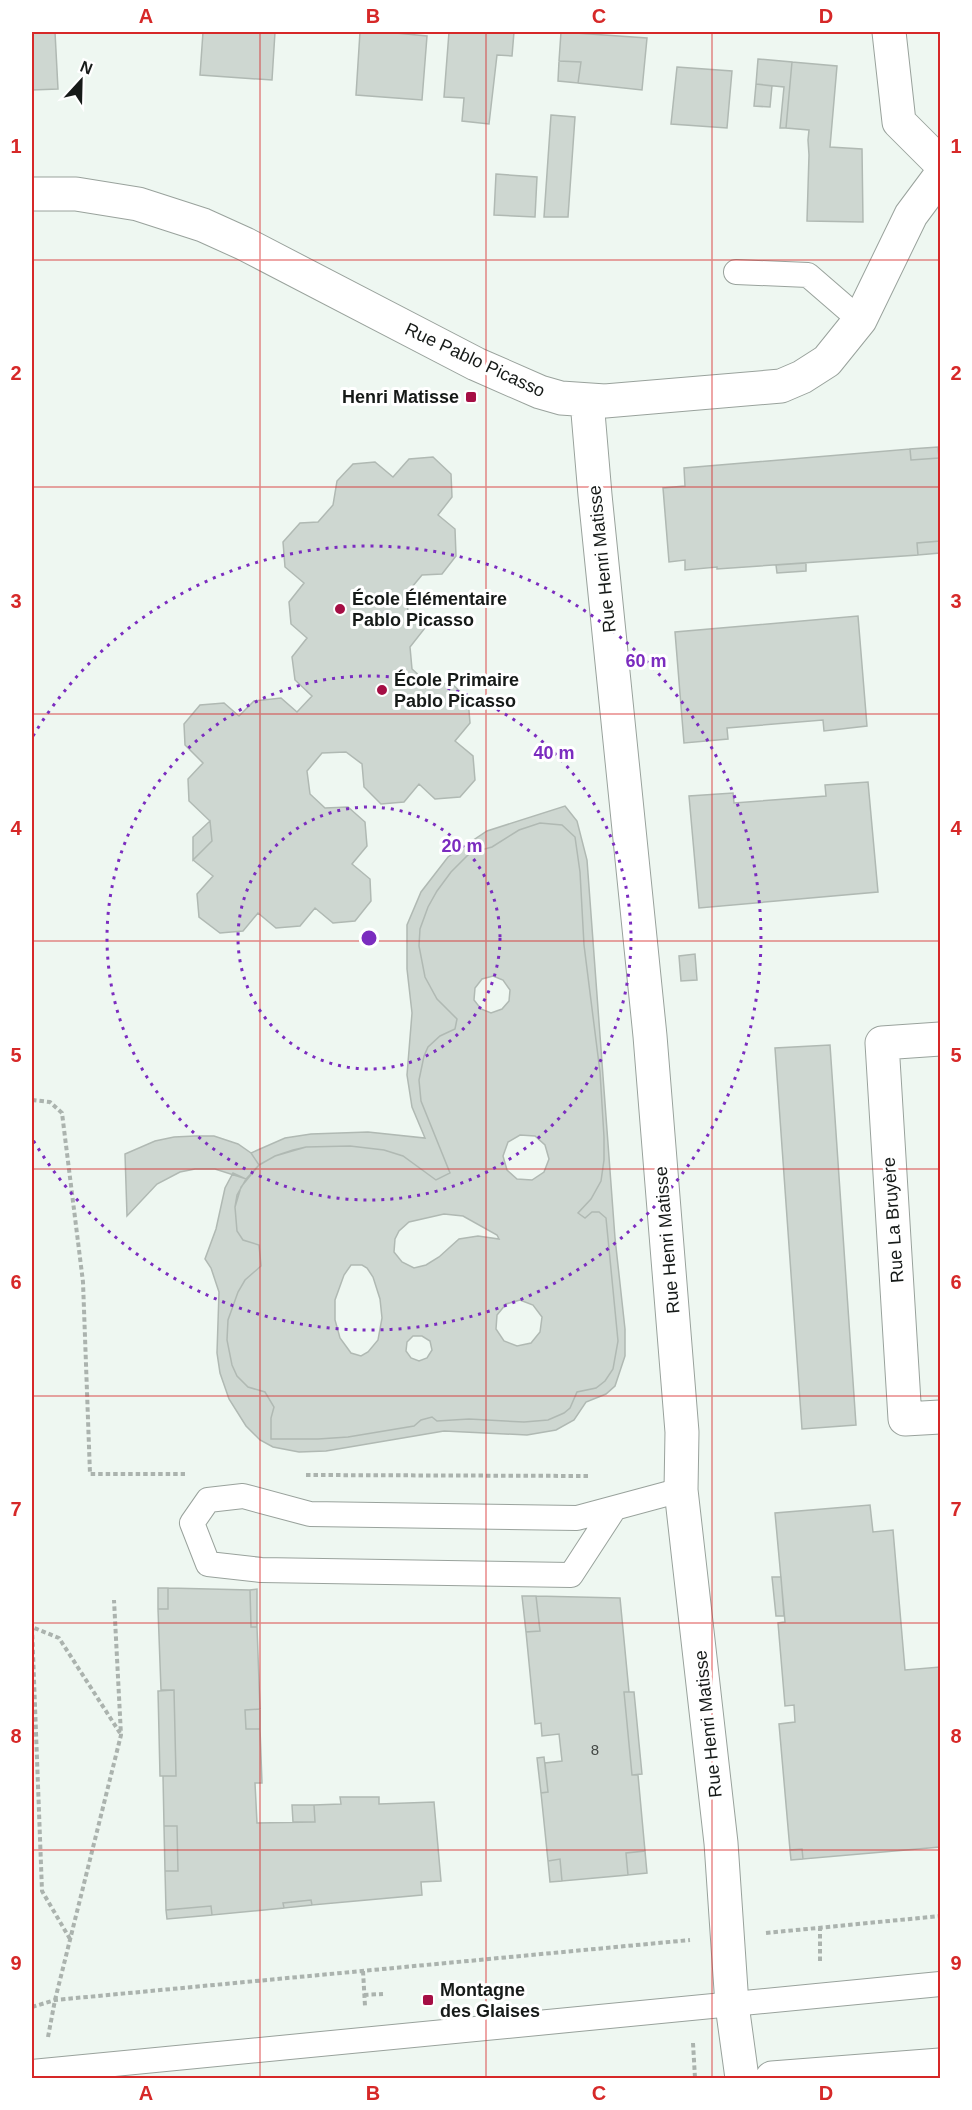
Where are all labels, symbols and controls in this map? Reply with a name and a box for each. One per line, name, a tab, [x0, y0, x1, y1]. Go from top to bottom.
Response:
text: A	[139, 5, 153, 27]
text: B	[366, 5, 380, 27]
text: C	[592, 5, 606, 27]
text: D	[819, 5, 833, 27]
north arrow	[51, 51, 111, 111]
text: N	[78, 58, 95, 78]
text: 1	[10, 135, 22, 157]
text: 1	[950, 135, 962, 157]
street label: Rue Pablo Picasso	[402, 319, 548, 401]
text: 2	[10, 362, 22, 384]
text: 2	[950, 362, 962, 384]
place label: Henri Matisse	[342, 387, 459, 407]
marker: Henri Matisse	[464, 390, 478, 404]
street label: Rue Henri Matisse	[584, 484, 620, 634]
place label: École Élémentaire Pablo Picasso	[352, 588, 507, 630]
text: 3	[10, 590, 22, 612]
text: 3	[950, 590, 962, 612]
marker: École Élémentaire Pablo Picasso	[333, 602, 347, 616]
text: 60 m	[625, 651, 667, 671]
place label: École Primaire Pablo Picasso	[394, 669, 519, 711]
marker: École Primaire Pablo Picasso	[375, 683, 389, 697]
text: 40 m	[533, 743, 575, 763]
text: 4	[10, 817, 22, 839]
text: 4	[950, 817, 962, 839]
text: 20 m	[441, 836, 483, 856]
centre of rings	[359, 928, 379, 948]
text: 5	[10, 1044, 22, 1066]
text: 5	[950, 1044, 962, 1066]
street label: Rue La Bruyère	[879, 1156, 907, 1284]
street label: Rue Henri Matisse	[651, 1165, 683, 1315]
text: 6	[10, 1271, 22, 1293]
text: 6	[950, 1271, 962, 1293]
text: 7	[10, 1498, 22, 1520]
text: 7	[950, 1498, 962, 1520]
street label: Rue Henri Matisse	[690, 1649, 726, 1799]
text: 8	[10, 1725, 22, 1747]
text: 8	[950, 1725, 962, 1747]
house number: 8	[591, 1741, 599, 1758]
text: 9	[10, 1952, 22, 1974]
text: 9	[950, 1952, 962, 1974]
place label: Montagne des Glaises	[440, 1980, 540, 2021]
marker: Montagne des Glaises	[421, 1993, 435, 2007]
text: A	[139, 2082, 153, 2104]
text: B	[366, 2082, 380, 2104]
text: C	[592, 2082, 606, 2104]
text: D	[819, 2082, 833, 2104]

